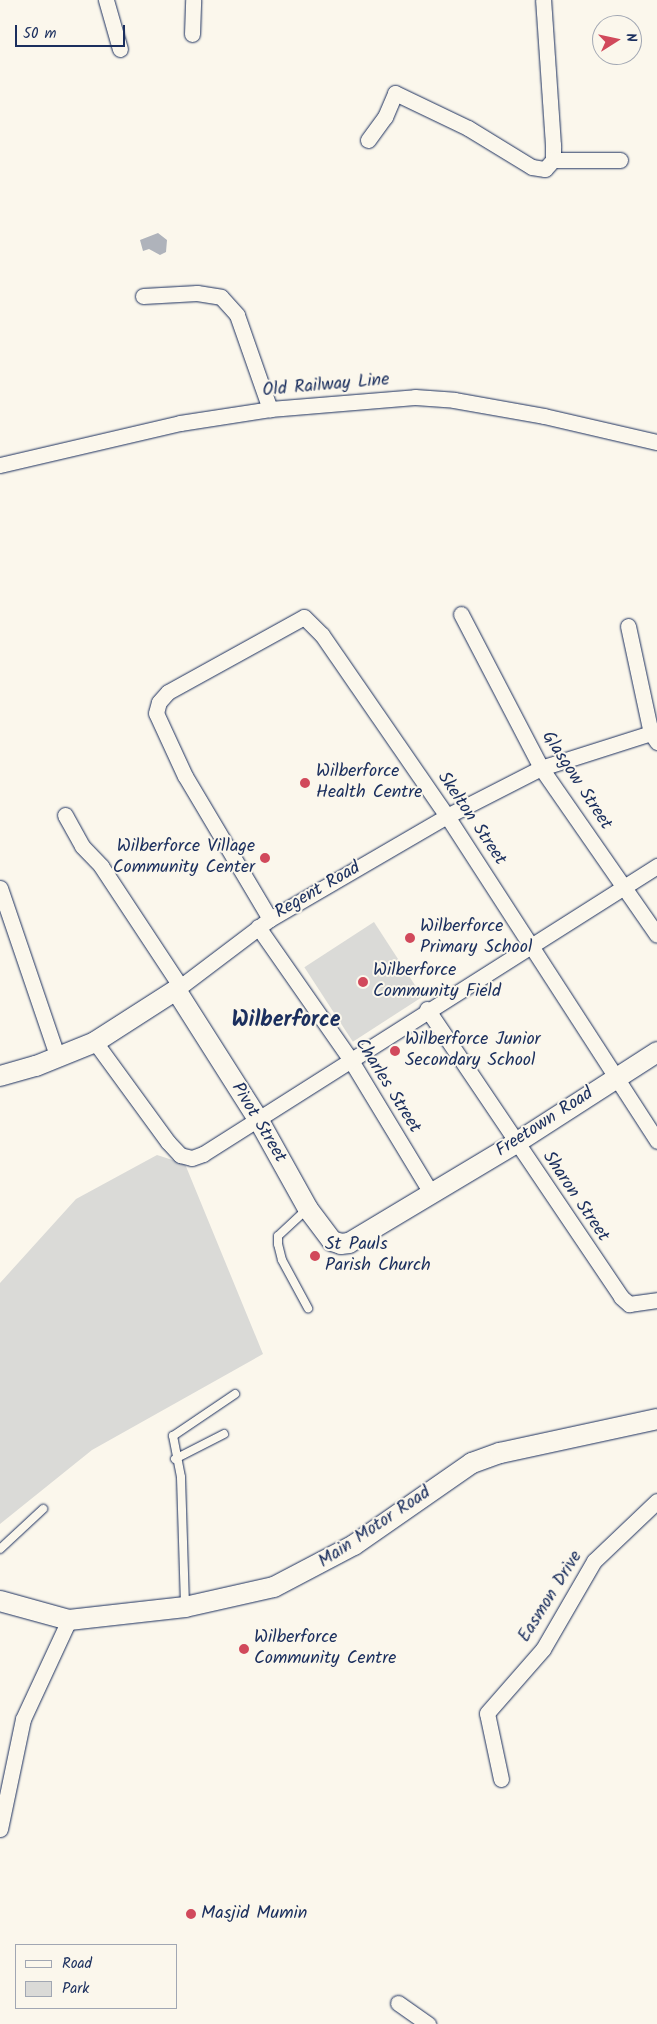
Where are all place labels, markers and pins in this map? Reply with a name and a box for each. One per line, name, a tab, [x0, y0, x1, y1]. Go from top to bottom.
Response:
place label: Wilberforce Health Centre	[316, 762, 422, 804]
marker: Wilberforce Health Centre	[298, 776, 312, 790]
place label: Wilberforce Village Community Center	[113, 837, 255, 880]
marker: Wilberforce Village Community Center	[259, 852, 271, 864]
place label: Wilberforce Primary School	[420, 917, 532, 960]
marker: Wilberforce Primary School	[404, 932, 416, 944]
place label: Wilberforce Community Field	[373, 961, 501, 1004]
marker: Wilberforce Community Field	[357, 976, 369, 988]
place label: Wilberforce Junior Secondary School	[405, 1030, 541, 1072]
marker: Wilberforce Junior Secondary School	[389, 1045, 401, 1057]
place label: St Pauls Parish Church	[325, 1235, 431, 1278]
marker: St Pauls Parish Church	[309, 1250, 321, 1262]
place label: Wilberforce Community Centre	[254, 1628, 396, 1670]
marker: Wilberforce Community Centre	[238, 1643, 250, 1655]
place label: Masjid Mumin	[201, 1903, 307, 1925]
marker: Masjid Mumin	[185, 1908, 197, 1920]

